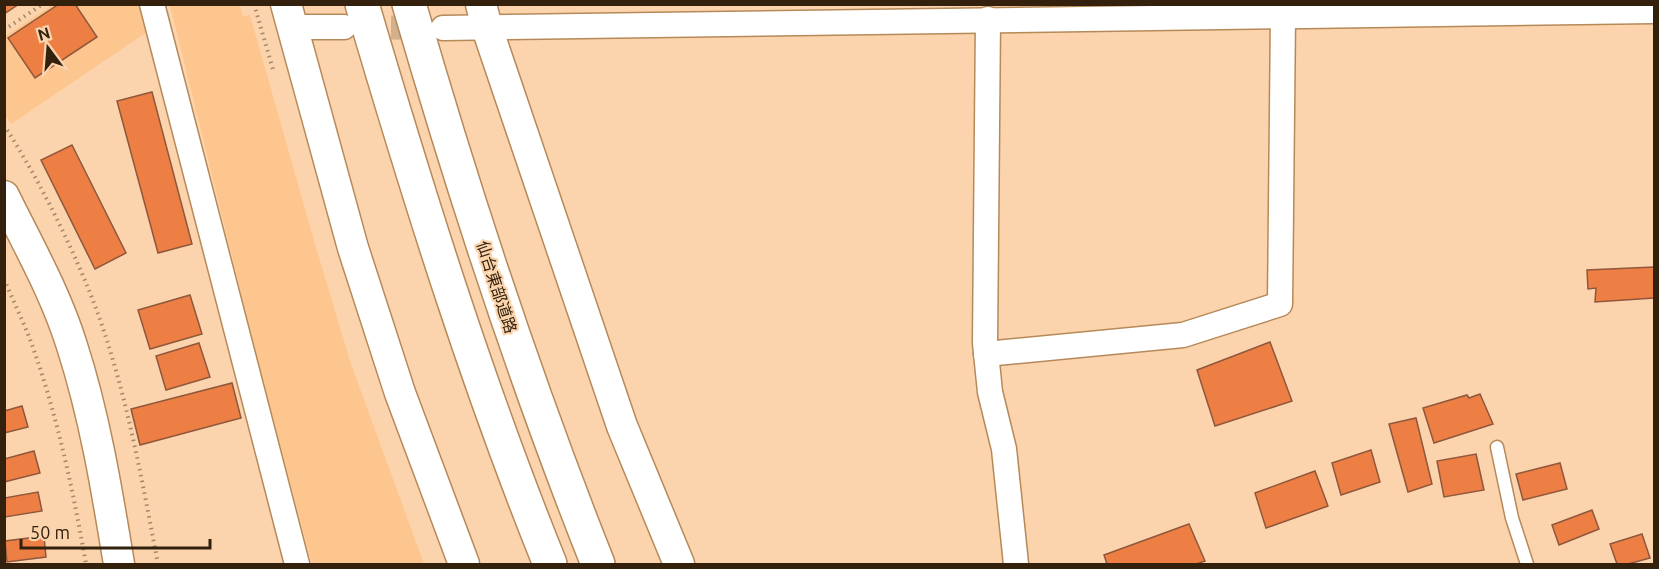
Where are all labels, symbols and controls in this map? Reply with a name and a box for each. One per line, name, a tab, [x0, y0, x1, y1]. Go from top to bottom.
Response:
north arrow	[18, 18, 78, 78]
text: N	[36, 23, 52, 44]
street label: 仙台東部道路	[474, 239, 520, 335]
scale bar	[21, 512, 210, 550]
text: 50 m	[30, 522, 70, 542]

